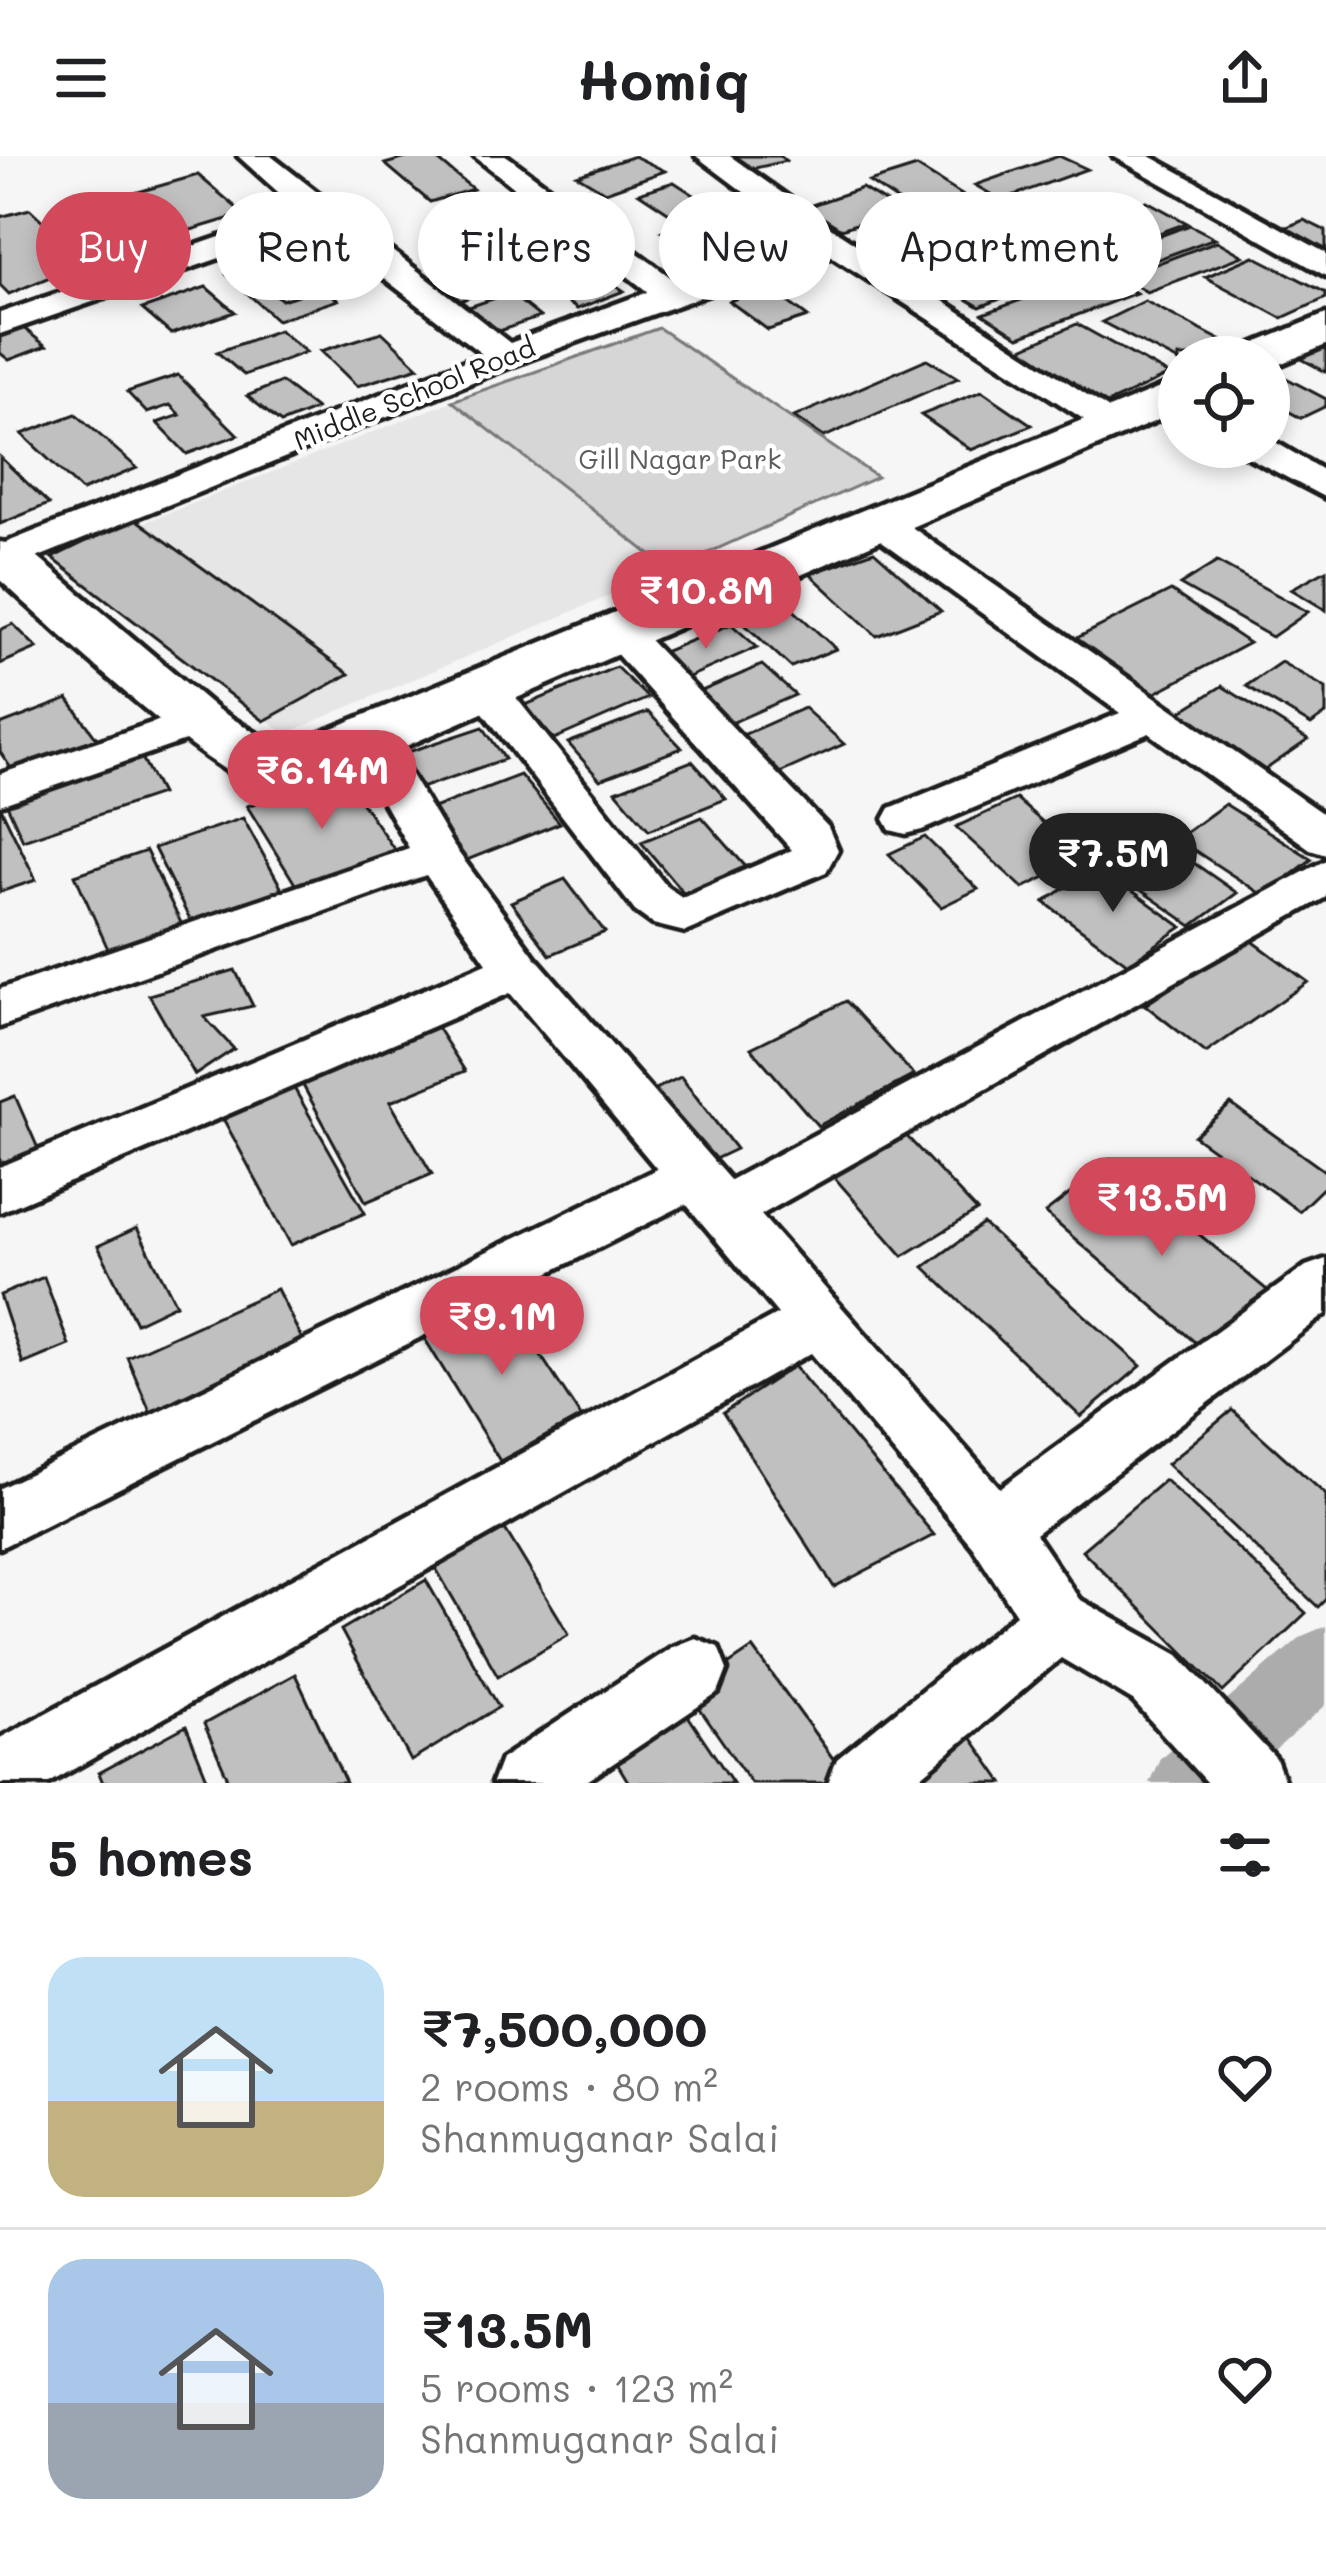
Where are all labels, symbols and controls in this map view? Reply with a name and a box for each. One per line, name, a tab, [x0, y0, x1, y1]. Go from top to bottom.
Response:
text: Homiq	[577, 43, 749, 114]
icon: menu	[48, 45, 114, 111]
icon: share	[1212, 45, 1278, 111]
chip: Buy	[36, 192, 191, 300]
chip: Rent	[215, 192, 394, 300]
chip: Filters	[418, 192, 635, 300]
chip: New	[659, 192, 832, 300]
chip: Apartment	[856, 192, 1162, 300]
street label: Middle School Road	[288, 329, 540, 457]
map controls	[1158, 336, 1290, 468]
button: locate	[1158, 336, 1290, 468]
park label: Gill Nagar Park	[578, 441, 782, 476]
pin: ₹10.8M	[608, 550, 804, 652]
text: ₹10.8M	[638, 563, 774, 614]
pin: ₹6.14M	[224, 730, 420, 832]
text: ₹6.14M	[255, 743, 389, 794]
pin: ₹7.5M	[1029, 813, 1197, 915]
text: ₹7.5M	[1056, 826, 1170, 877]
pin: ₹13.5M	[1064, 1157, 1260, 1259]
text: ₹13.5M	[1096, 1170, 1228, 1221]
pin: ₹9.1M	[418, 1276, 586, 1378]
text: ₹9.1M	[447, 1289, 557, 1340]
text: 5 homes	[48, 1822, 253, 1889]
icon: filters	[1212, 1822, 1278, 1888]
text: ₹7,500,000	[420, 1993, 707, 2060]
icon: home	[144, 2005, 288, 2149]
icon: heart	[1212, 2044, 1278, 2110]
text: 2 rooms · 80 m²	[420, 2060, 718, 2111]
text: Shanmuganar Salai	[420, 2111, 779, 2162]
text: ₹13.5M	[420, 2294, 594, 2361]
icon: home	[144, 2307, 288, 2451]
icon: heart	[1212, 2346, 1278, 2412]
text: 5 rooms · 123 m²	[420, 2361, 733, 2412]
text: Shanmuganar Salai	[420, 2412, 779, 2463]

